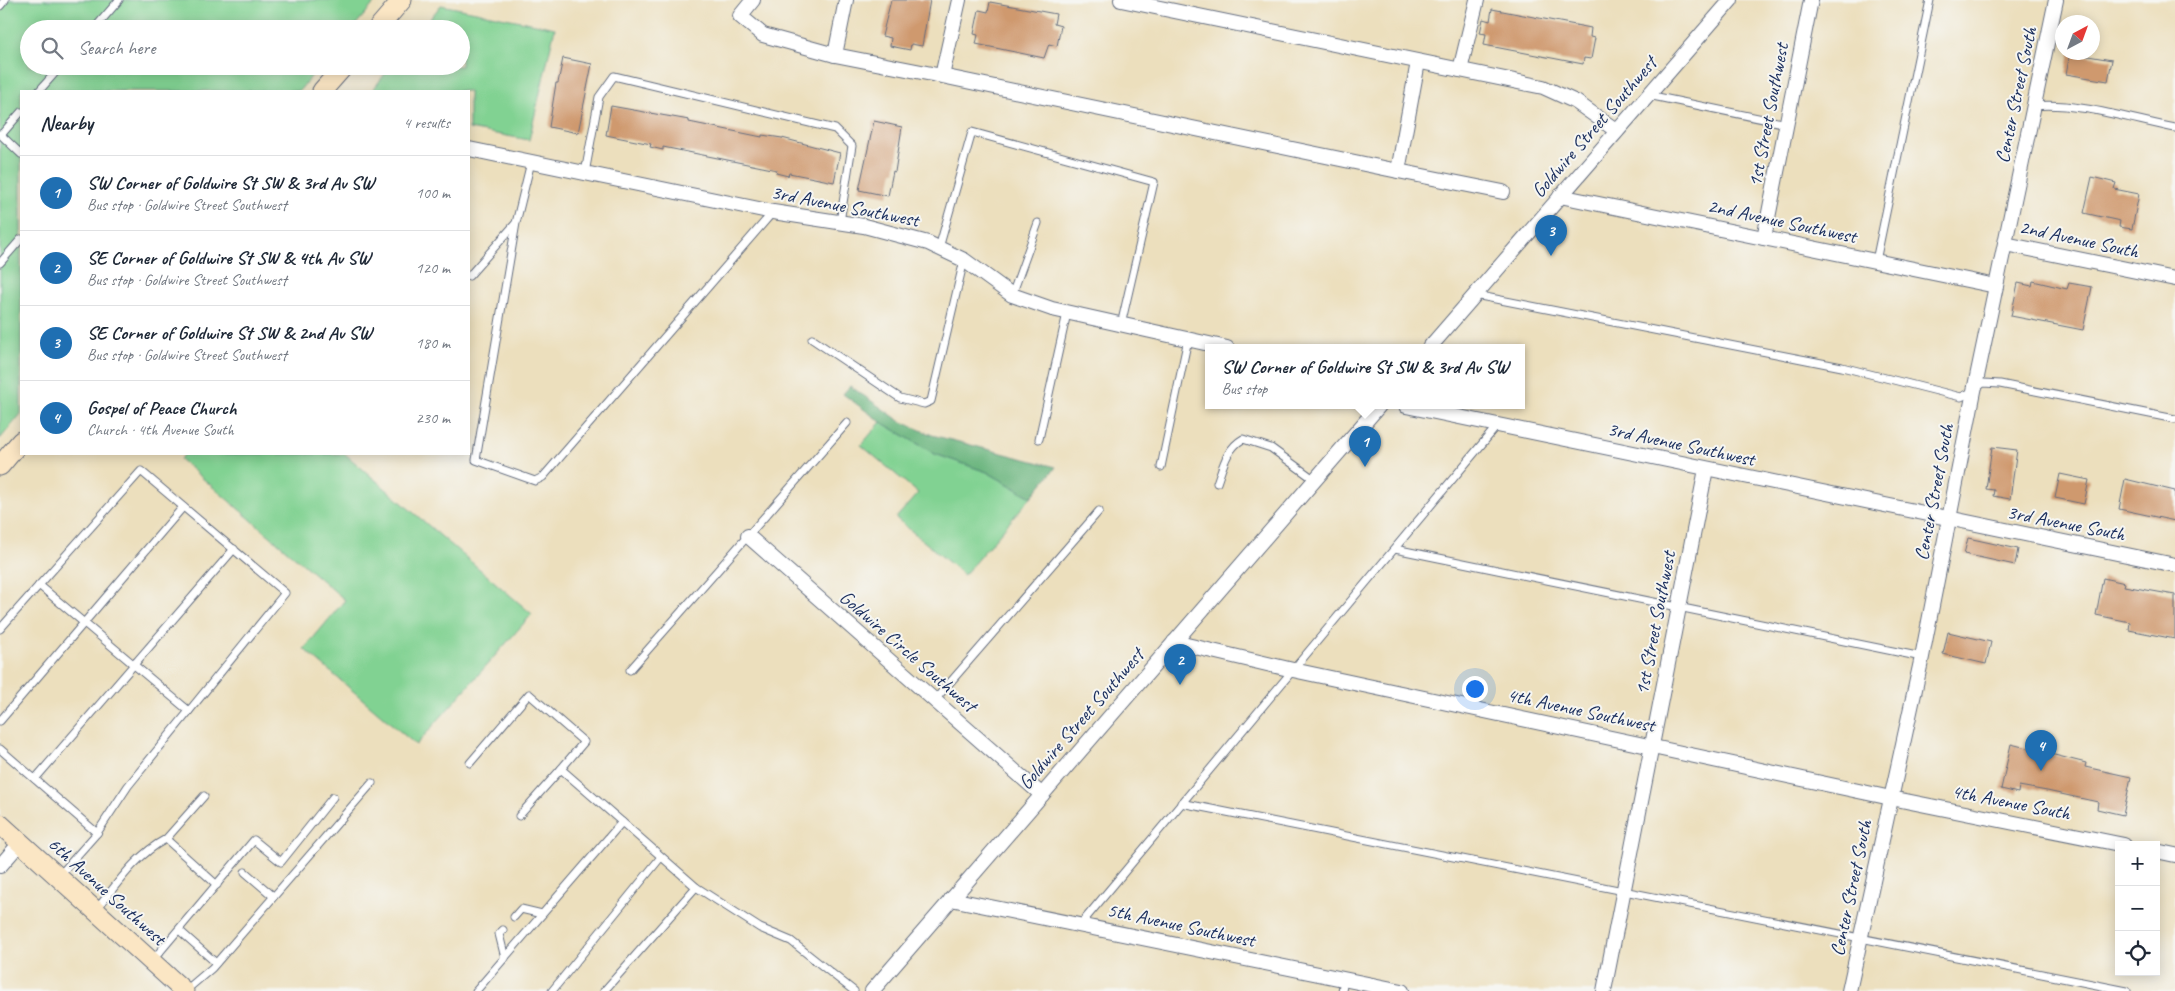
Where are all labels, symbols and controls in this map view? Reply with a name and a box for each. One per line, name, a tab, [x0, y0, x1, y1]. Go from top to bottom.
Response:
north arrow	[2055, 15, 2100, 60]
search box	[20, 20, 470, 75]
street label: Center Street South	[1989, 24, 2043, 165]
icon: search	[38, 34, 66, 62]
text: Search here	[78, 36, 155, 60]
street label: 1st Street Southwest	[1742, 39, 1795, 189]
street label: Goldwire Street Southwest	[1526, 49, 1664, 203]
text: Nearby	[40, 110, 93, 136]
text: 4 results	[403, 113, 450, 133]
text: SW Corner of Goldwire St SW & 3rd Av SW	[87, 171, 374, 195]
street label: 3rd Avenue Southwest	[769, 179, 923, 233]
text: 1	[52, 183, 60, 203]
text: 100 m	[416, 183, 450, 203]
street label: 2nd Avenue Southwest	[1705, 193, 1861, 249]
text: Bus stop · Goldwire Street Southwest	[87, 195, 287, 215]
street label: 2nd Avenue South	[2017, 214, 2142, 264]
pin: 3	[1535, 215, 1567, 256]
text: SE Corner of Goldwire St SW & 4th Av SW	[87, 246, 371, 270]
text: 2	[52, 258, 60, 278]
text: 120 m	[416, 258, 450, 278]
text: Bus stop · Goldwire Street Southwest	[87, 270, 287, 290]
text: SE Corner of Goldwire St SW & 2nd Av SW	[87, 321, 372, 345]
text: 3	[52, 333, 60, 353]
text: 180 m	[416, 333, 450, 353]
popup	[1205, 344, 1525, 409]
text: Bus stop · Goldwire Street Southwest	[87, 345, 287, 365]
text: SW Corner of Goldwire St SW & 3rd Av SW	[1221, 355, 1509, 379]
text: Bus stop	[1221, 379, 1267, 399]
text: Gospel of Peace Church	[87, 396, 237, 420]
text: 4	[52, 408, 60, 428]
text: 230 m	[416, 408, 450, 428]
street label: 3rd Avenue Southwest	[1605, 416, 1759, 472]
text: Church · 4th Avenue South	[87, 420, 234, 440]
street label: Center Street South	[1909, 421, 1960, 562]
pin: 1	[1349, 426, 1381, 467]
street label: 3rd Avenue South	[2005, 499, 2128, 547]
street label: 1st Street Southwest	[1629, 547, 1682, 697]
street label: Goldwire Circle Southwest	[834, 585, 984, 720]
street label: Goldwire Street Southwest	[1013, 641, 1151, 795]
pin: 2	[1164, 644, 1196, 685]
your location	[1462, 676, 1488, 702]
street label: 4th Avenue Southwest	[1505, 682, 1659, 738]
pin: 4	[2025, 730, 2057, 771]
street label: 4th Avenue South	[1950, 778, 2073, 826]
street label: Center Street South	[1824, 817, 1878, 958]
street label: 6th Avenue Southwest	[43, 831, 173, 952]
map controls	[2115, 841, 2160, 976]
button: +	[2115, 841, 2160, 886]
button: −	[2115, 886, 2160, 931]
street label: 5th Avenue Southwest	[1105, 897, 1259, 953]
button: locate	[2115, 931, 2160, 976]

